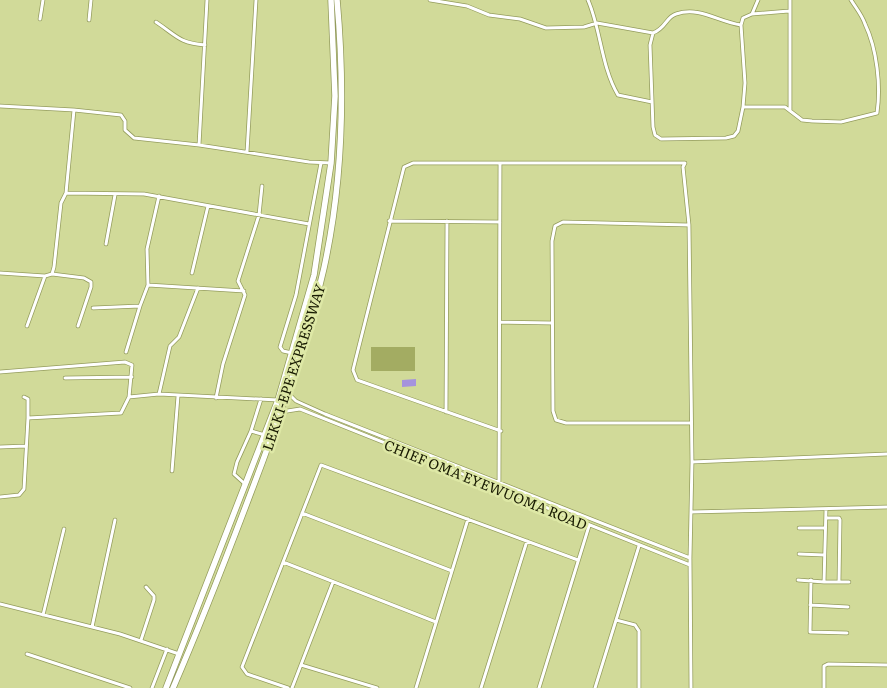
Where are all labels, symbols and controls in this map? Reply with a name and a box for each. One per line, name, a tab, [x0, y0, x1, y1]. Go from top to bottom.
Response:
street label: LEKKI-EPE EXPRESSWAY	[257, 281, 329, 453]
street label: CHIEF OMA EYEWUOMA ROAD	[381, 434, 591, 534]

